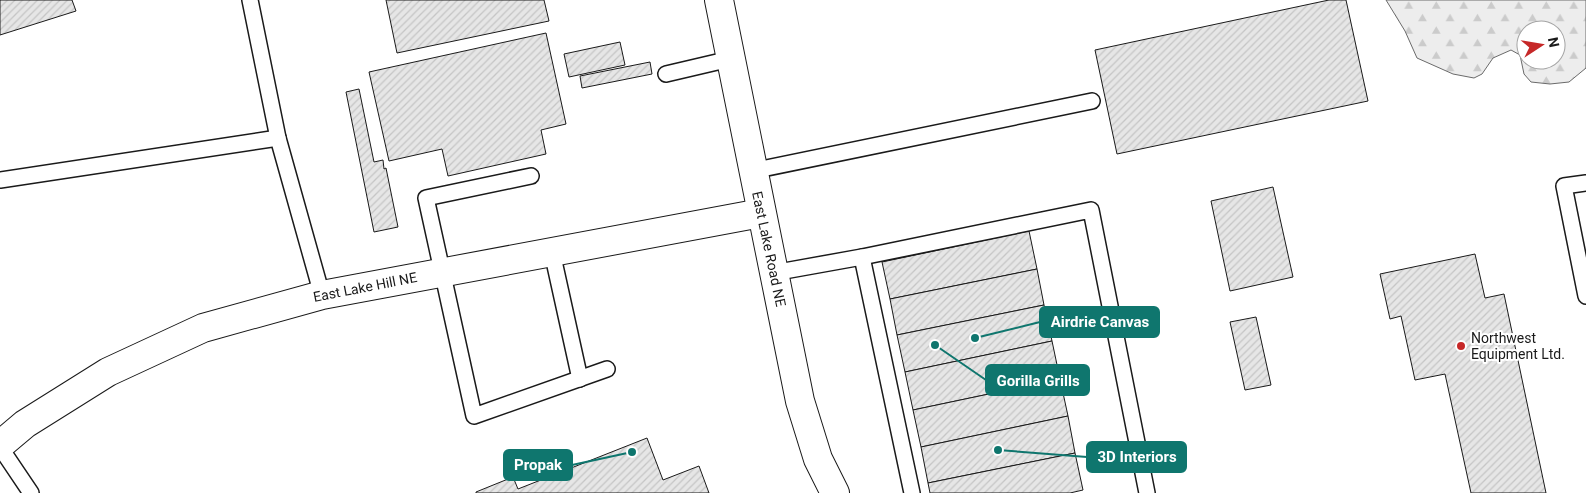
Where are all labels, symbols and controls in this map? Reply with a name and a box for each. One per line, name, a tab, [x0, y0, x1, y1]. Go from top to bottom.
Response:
north arrow	[1516, 20, 1566, 70]
text: N	[1545, 36, 1563, 49]
street label: East Lake Road NE	[749, 190, 789, 308]
street label: East Lake Hill NE	[312, 269, 418, 305]
callout: Airdrie Canvas	[1040, 307, 1159, 337]
text: Airdrie Canvas	[1051, 313, 1150, 331]
place label: Northwest Equipment Ltd.	[1471, 330, 1565, 362]
marker: Northwest Equipment Ltd.	[1455, 340, 1467, 352]
callout: Gorilla Grills	[986, 365, 1089, 395]
text: Gorilla Grills	[996, 372, 1080, 390]
callout: 3D Interiors	[1087, 442, 1186, 472]
text: 3D Interiors	[1097, 448, 1177, 466]
callout: Propak	[504, 450, 572, 480]
text: Propak	[514, 456, 563, 474]

